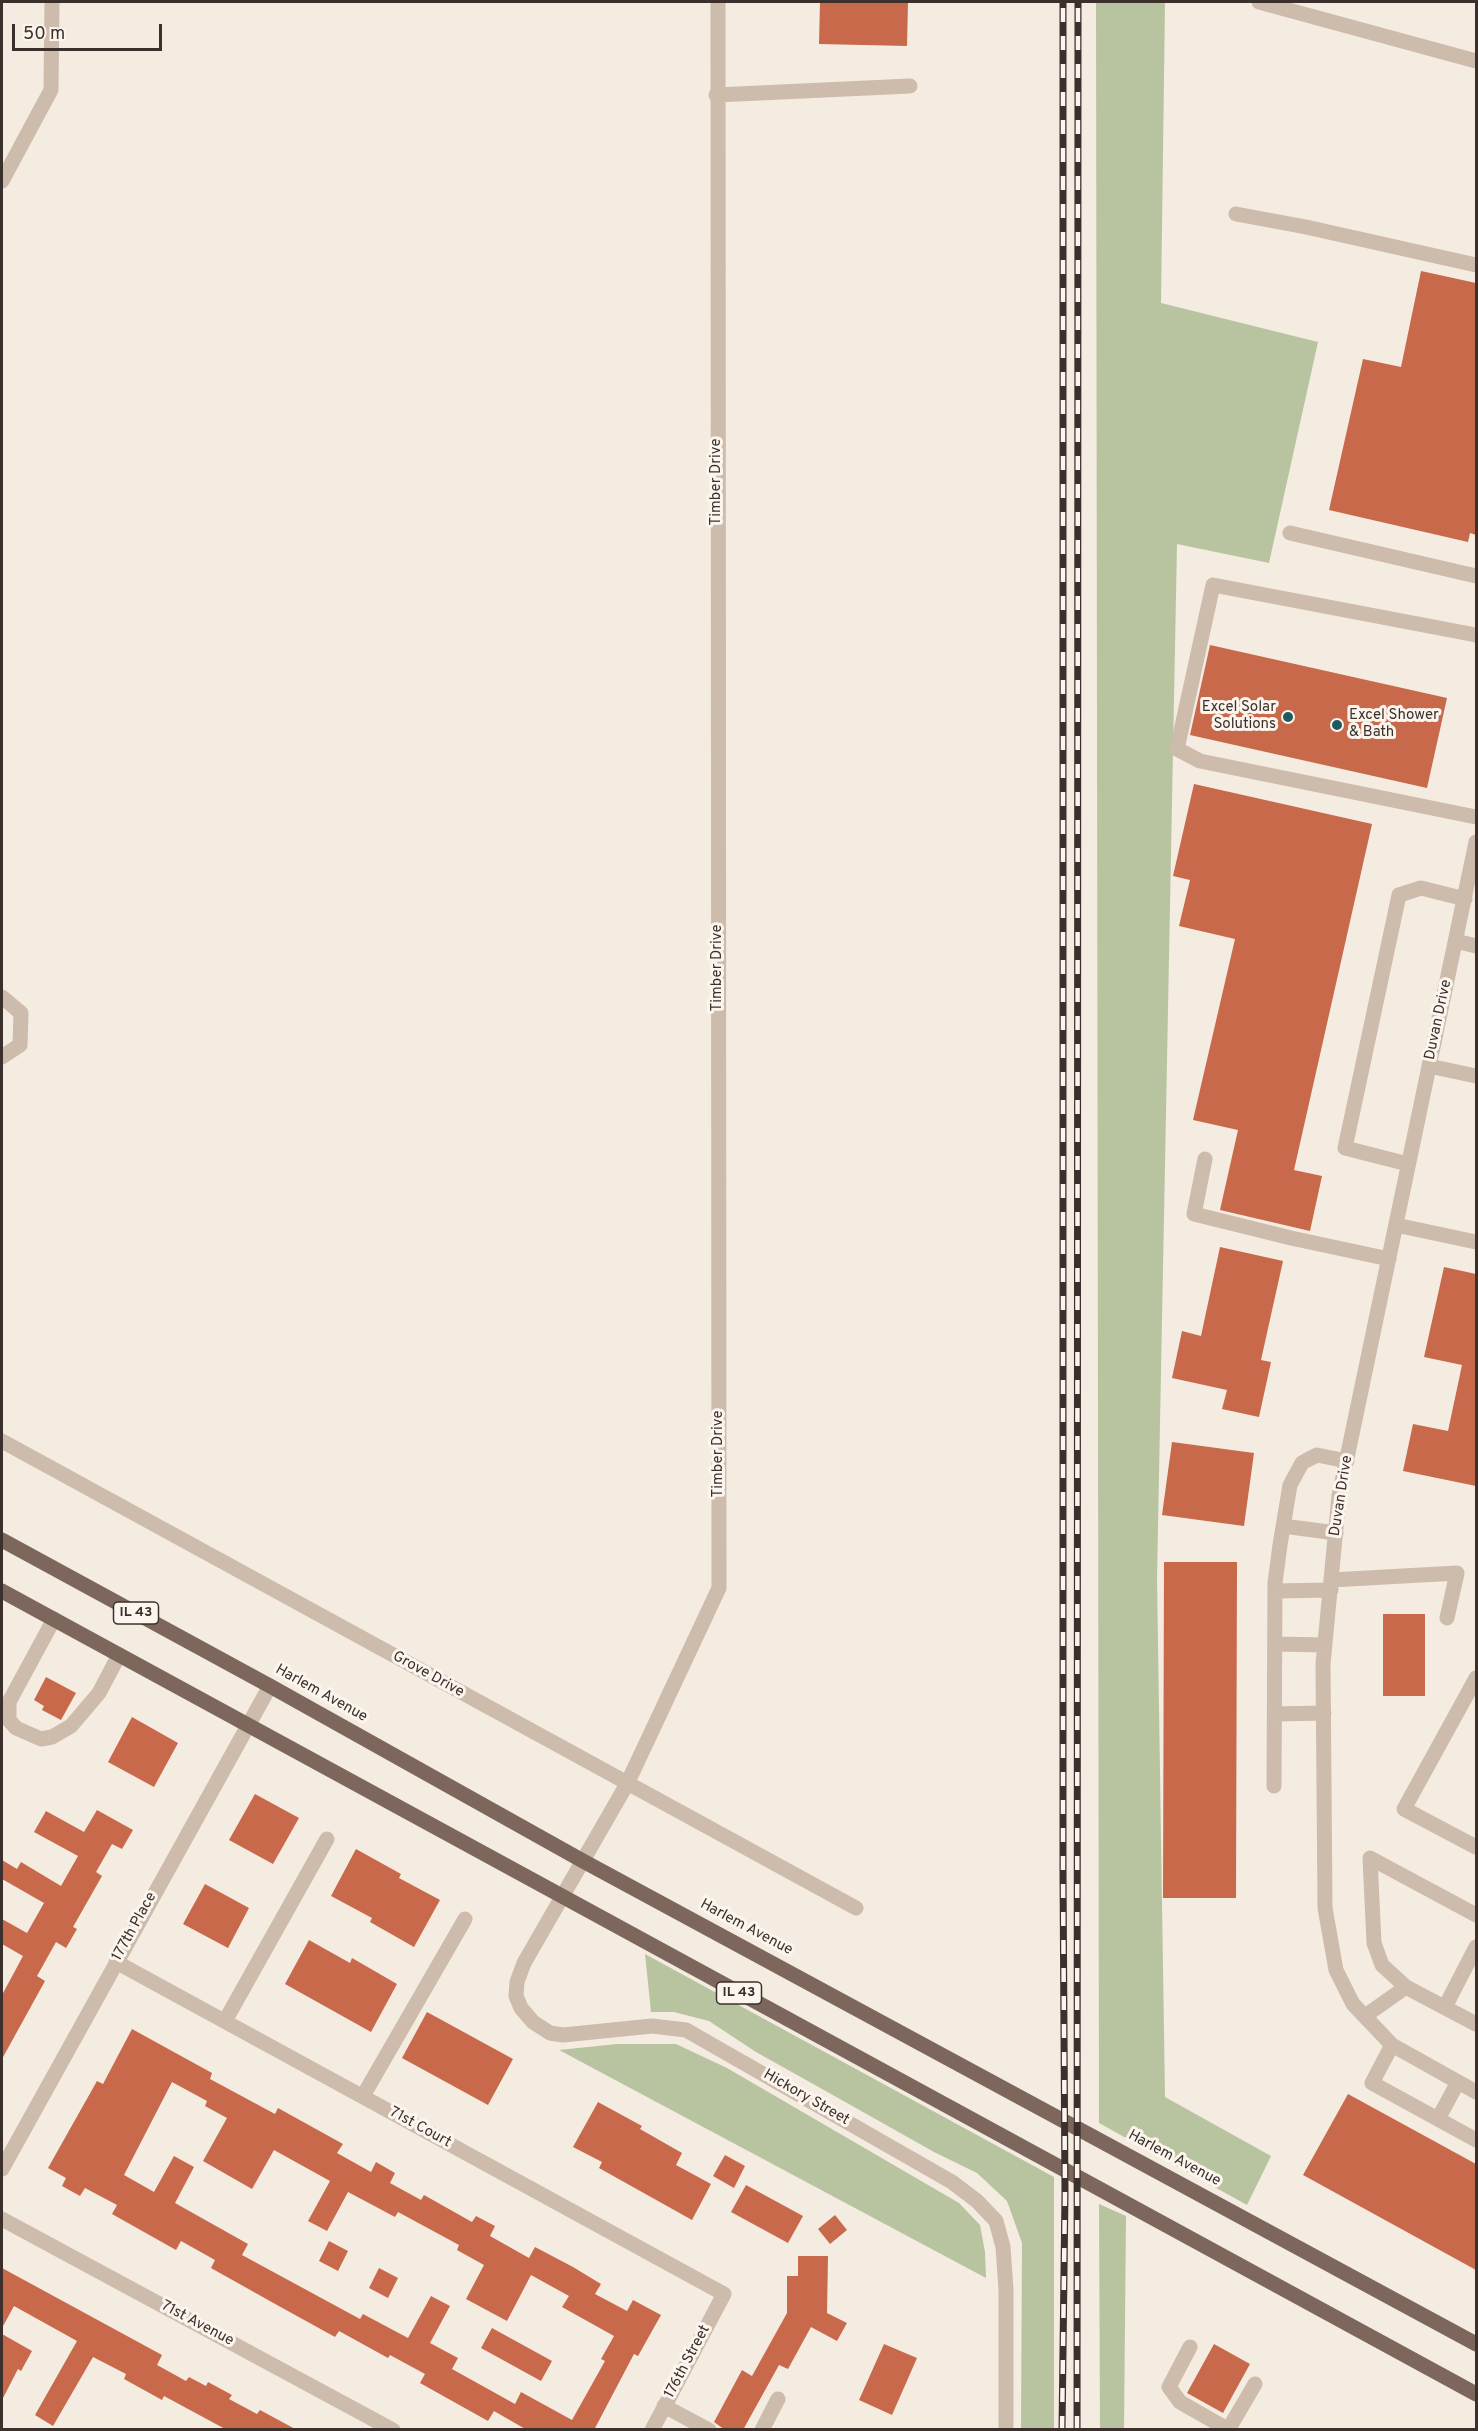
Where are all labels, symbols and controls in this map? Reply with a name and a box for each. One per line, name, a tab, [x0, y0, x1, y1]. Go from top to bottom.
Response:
scale bar	[15, 12, 165, 50]
text: 50 m	[23, 23, 65, 46]
street label: Timber Drive	[708, 438, 726, 526]
place label: Excel Solar Solutions	[1202, 699, 1276, 734]
place label: Excel Shower & Bath	[1349, 707, 1439, 742]
marker: Excel Solar Solutions	[1281, 710, 1295, 724]
marker: Excel Shower & Bath	[1330, 718, 1344, 732]
street label: Timber Drive	[709, 924, 727, 1012]
street label: Duvan Drive	[1422, 978, 1456, 1062]
street label: Timber Drive	[710, 1410, 728, 1498]
street label: Duvan Drive	[1327, 1454, 1357, 1538]
road number: IL 43	[114, 1602, 158, 1624]
street label: Grove Drive	[389, 1648, 467, 1702]
street label: Harlem Avenue	[272, 1661, 370, 1727]
street label: 177th Place	[109, 1889, 161, 1965]
street label: Harlem Avenue	[697, 1896, 795, 1960]
road number: IL 43	[716, 1982, 762, 2004]
street label: Hickory Street	[760, 2066, 852, 2130]
street label: 71st Court	[386, 2104, 454, 2152]
street label: Harlem Avenue	[1125, 2127, 1223, 2191]
street label: 71st Avenue	[158, 2297, 236, 2351]
street label: 176th Street	[661, 2322, 715, 2402]

